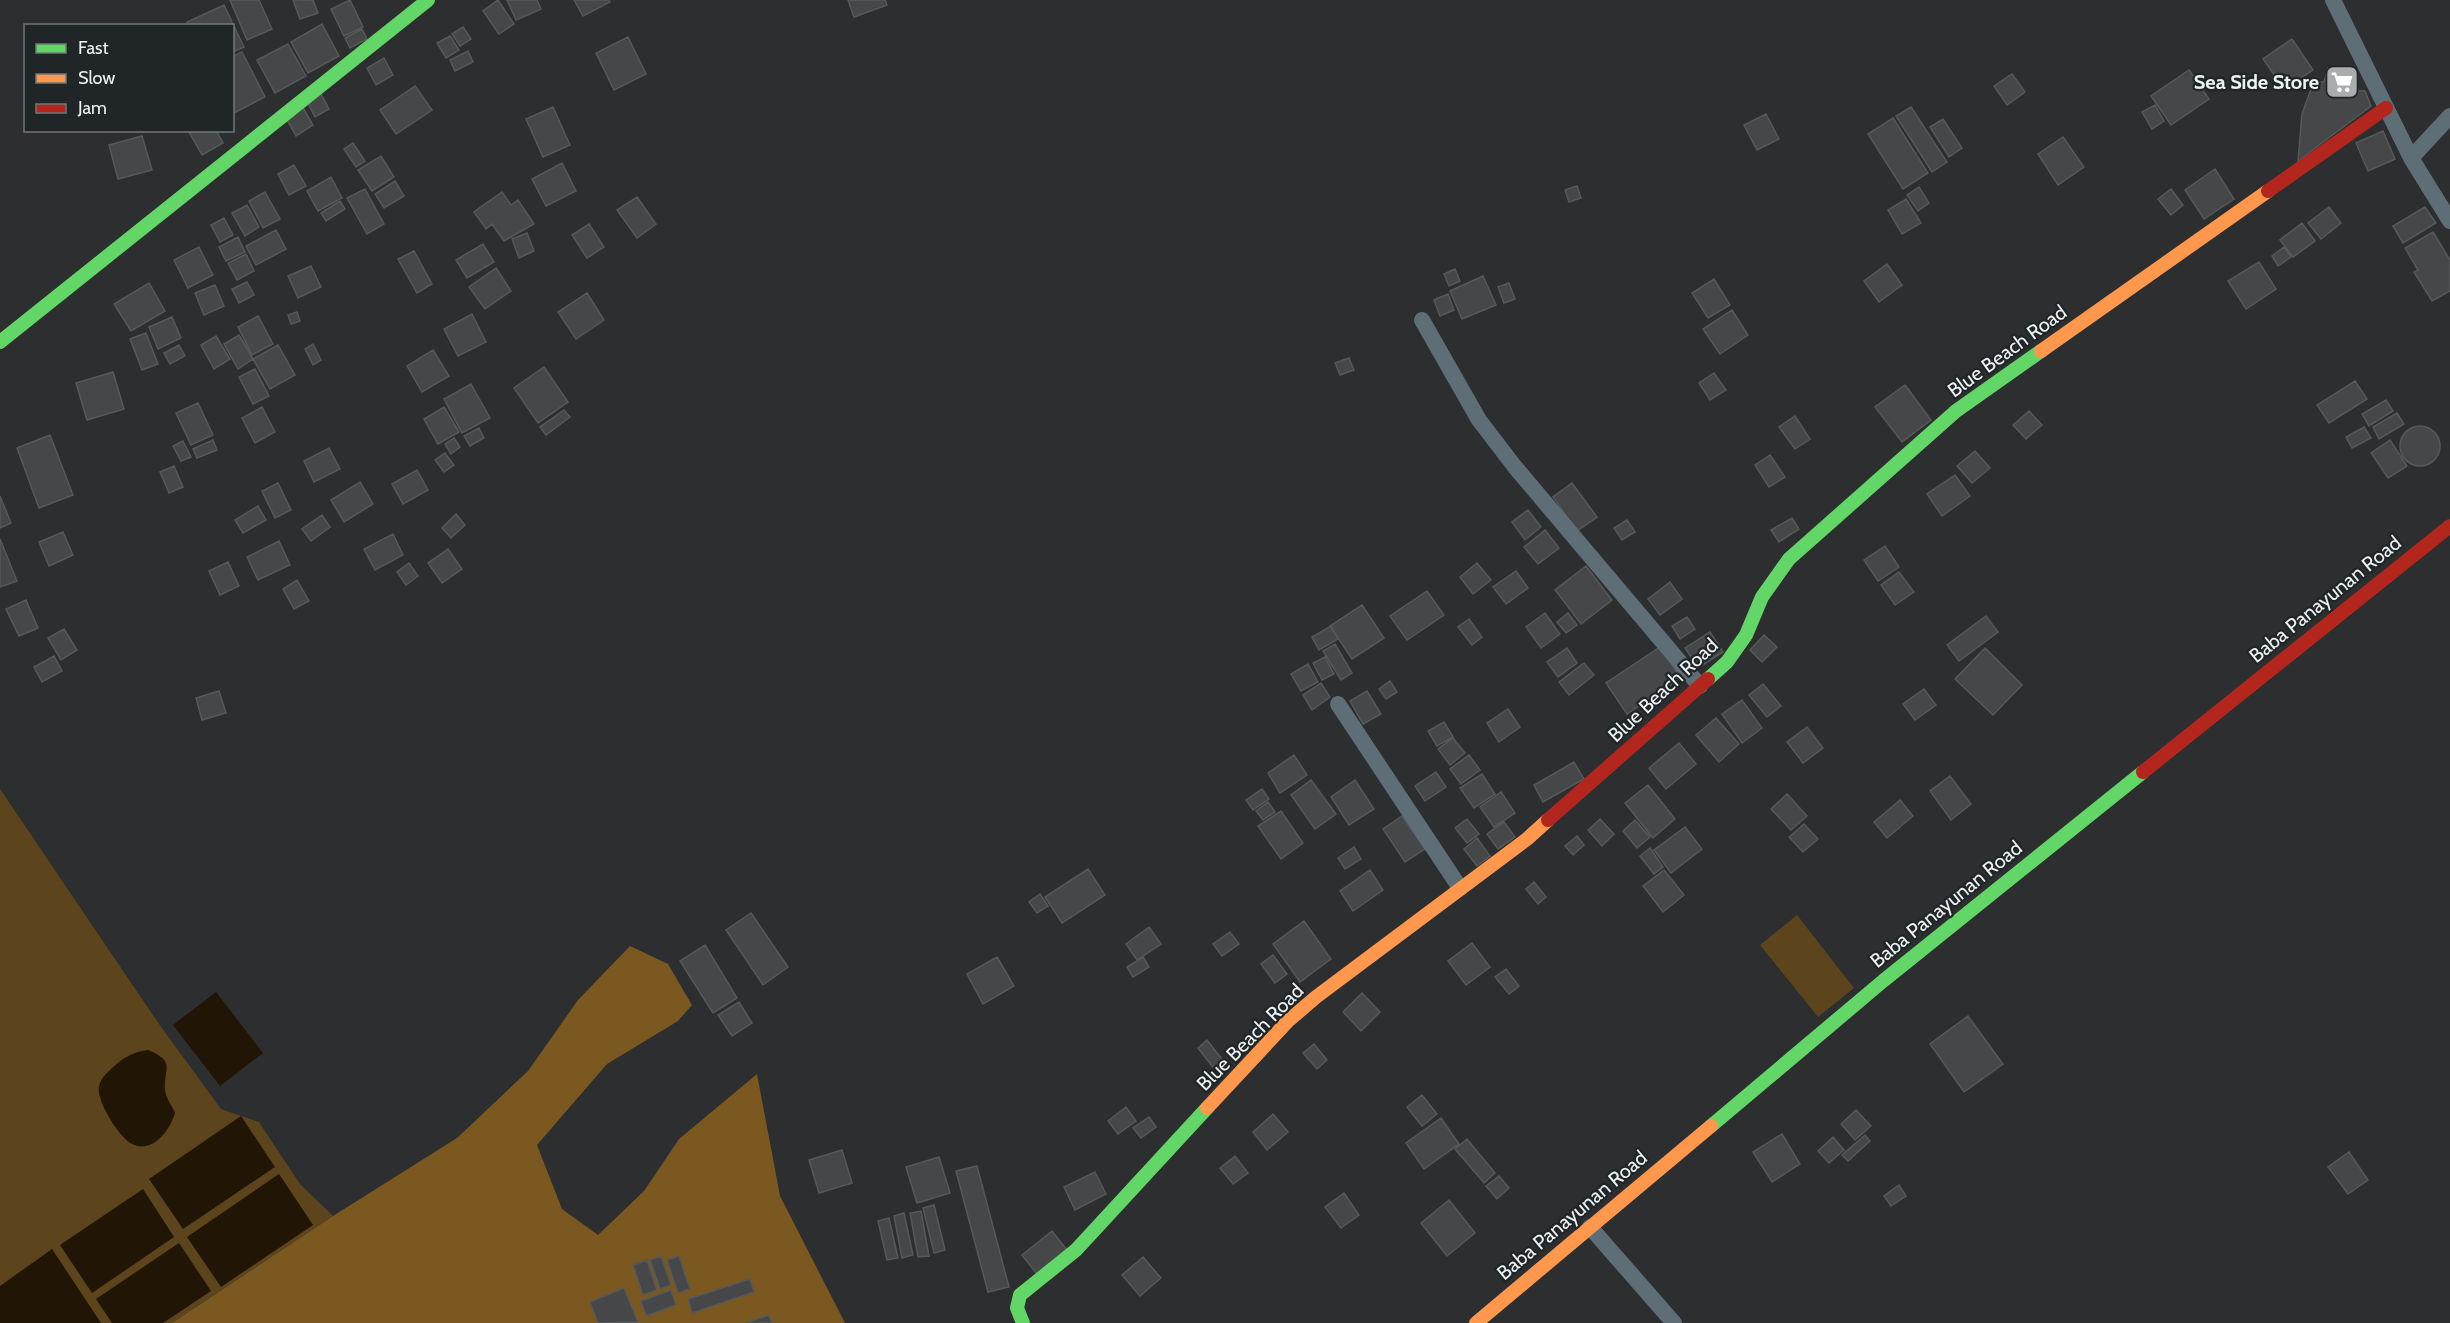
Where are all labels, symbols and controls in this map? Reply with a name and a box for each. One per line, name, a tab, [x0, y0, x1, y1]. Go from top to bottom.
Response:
legend	[24, 24, 234, 132]
text: Fast	[78, 37, 109, 59]
supermarket icon: Sea Side Store	[2324, 64, 2360, 100]
text: Slow	[78, 67, 115, 89]
place label: Sea Side Store	[2194, 70, 2319, 94]
text: Jam	[77, 97, 107, 119]
street label: Blue Beach Road	[1943, 300, 2071, 402]
street label: Baba Panayunan Road	[2244, 530, 2406, 668]
street label: Blue Beach Road	[1603, 633, 1723, 747]
street label: Baba Panayunan Road	[1865, 835, 2027, 973]
street label: Blue Beach Road	[1192, 979, 1308, 1095]
street label: Baba Panayunan Road	[1492, 1145, 1652, 1285]

